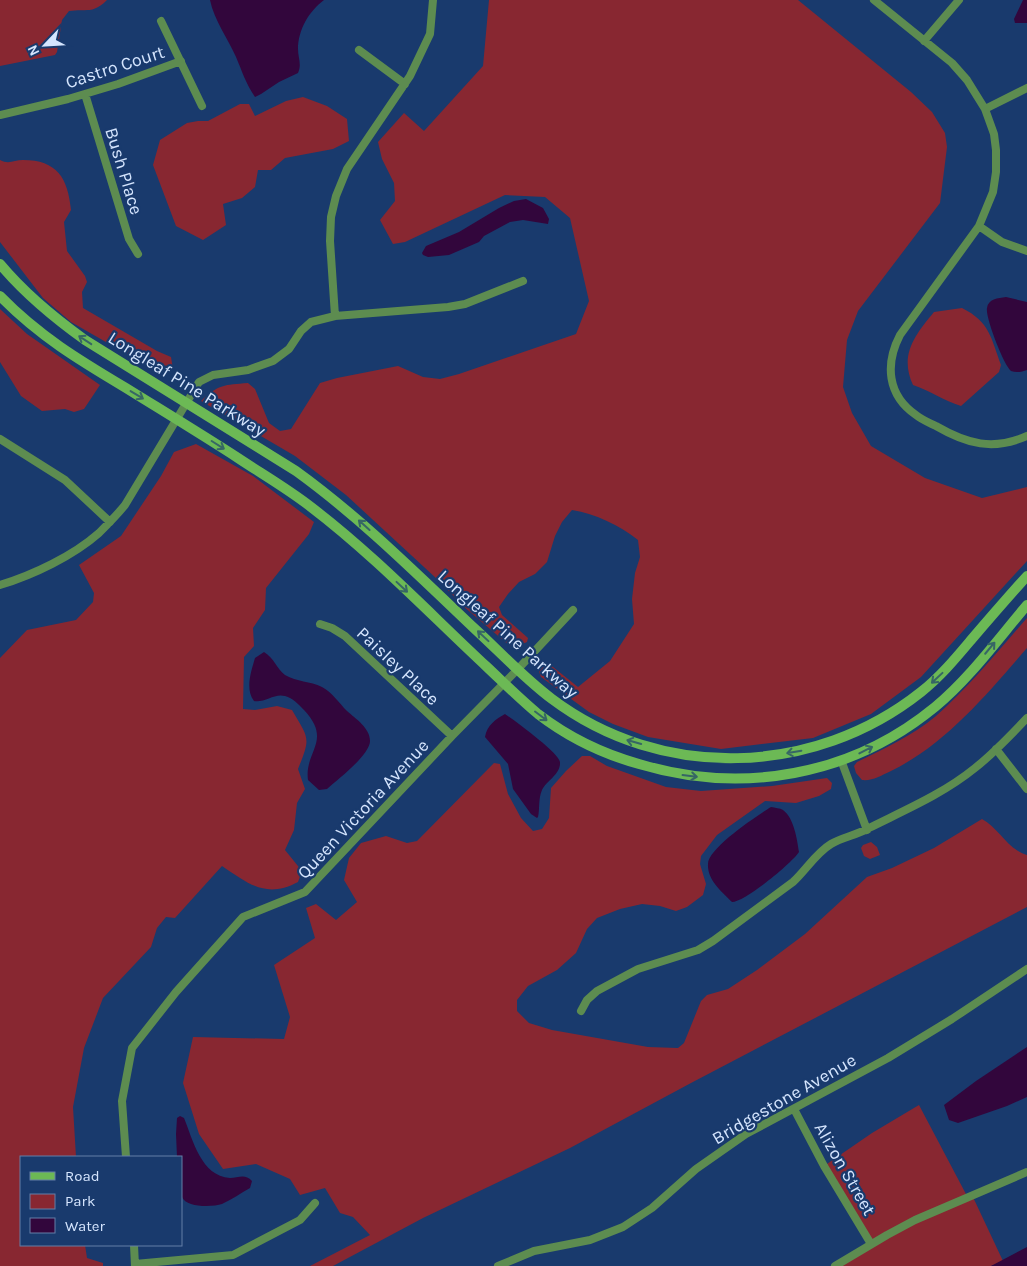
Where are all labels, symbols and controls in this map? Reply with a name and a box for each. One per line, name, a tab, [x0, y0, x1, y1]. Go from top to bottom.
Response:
north arrow	[20, 20, 70, 70]
street label: Castro Court	[63, 41, 168, 93]
text: N	[24, 42, 43, 58]
street label: Bush Place	[100, 125, 148, 217]
street label: Longleaf Pine Parkway	[104, 327, 270, 442]
one-way arrow	[78, 334, 92, 344]
one-way arrow	[129, 390, 143, 400]
one-way arrow	[211, 440, 225, 451]
one-way arrow	[358, 519, 371, 531]
street label: Longleaf Pine Parkway	[433, 565, 583, 703]
one-way arrow	[395, 581, 408, 593]
street label: Paisley Place	[352, 622, 444, 710]
one-way arrow	[477, 630, 489, 642]
one-way arrow	[984, 641, 996, 654]
one-way arrow	[930, 672, 943, 684]
one-way arrow	[534, 710, 547, 721]
street label: Queen Victoria Avenue	[293, 735, 433, 883]
one-way arrow	[627, 736, 643, 746]
one-way arrow	[858, 744, 873, 754]
one-way arrow	[787, 748, 803, 758]
one-way arrow	[682, 771, 698, 781]
street label: Bridgestone Avenue	[708, 1049, 860, 1149]
street label: Alizon Street	[810, 1119, 881, 1220]
legend	[20, 1156, 182, 1246]
text: Road	[65, 1167, 100, 1185]
text: Park	[65, 1192, 95, 1210]
text: Water	[65, 1217, 106, 1235]

